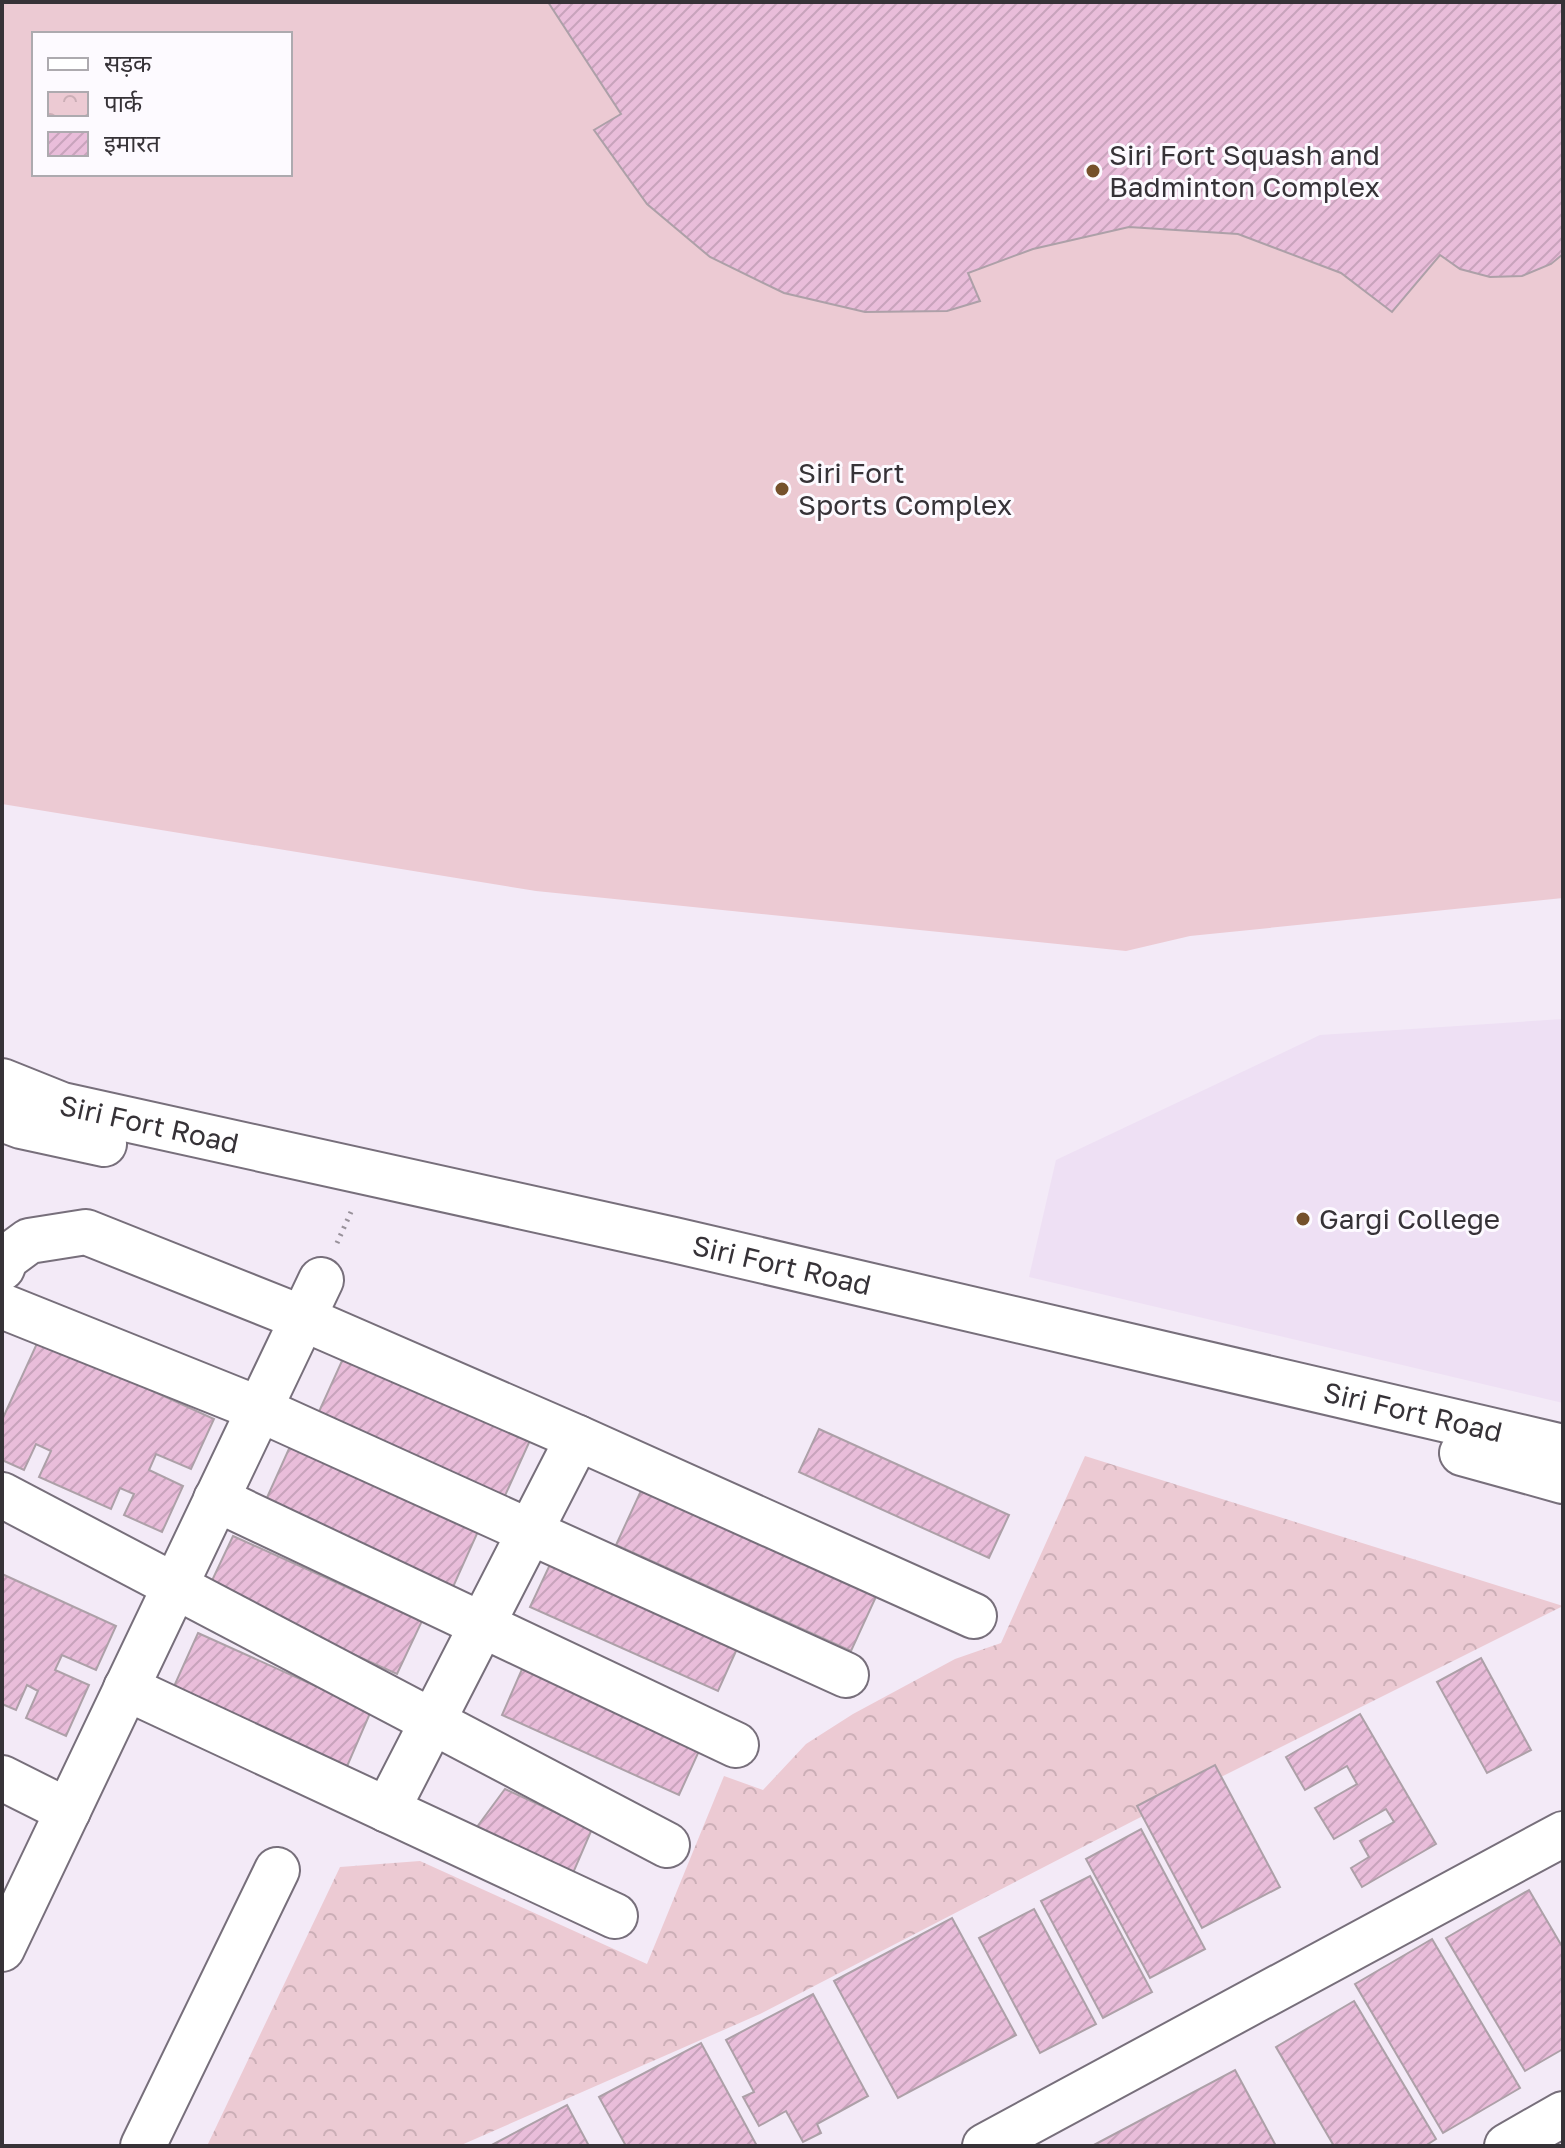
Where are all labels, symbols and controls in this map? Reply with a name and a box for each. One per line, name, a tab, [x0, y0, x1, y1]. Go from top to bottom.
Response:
legend	[32, 32, 292, 176]
text: सड़क	[104, 48, 152, 77]
text: पार्क	[104, 88, 143, 117]
text: इमारत	[104, 128, 161, 157]
place label: Siri Fort Squash and Badminton Complex	[1109, 138, 1380, 203]
marker: Siri Fort Squash and Badminton Complex	[1084, 162, 1102, 180]
place label: Siri Fort Sports Complex	[798, 456, 1012, 521]
marker: Siri Fort Sports Complex	[773, 480, 791, 498]
street label: Siri Fort Road	[57, 1088, 242, 1160]
place label: Gargi College	[1319, 1202, 1500, 1235]
marker: Gargi College	[1294, 1210, 1312, 1228]
street label: Siri Fort Road	[689, 1228, 874, 1301]
street label: Siri Fort Road	[1320, 1375, 1506, 1448]

